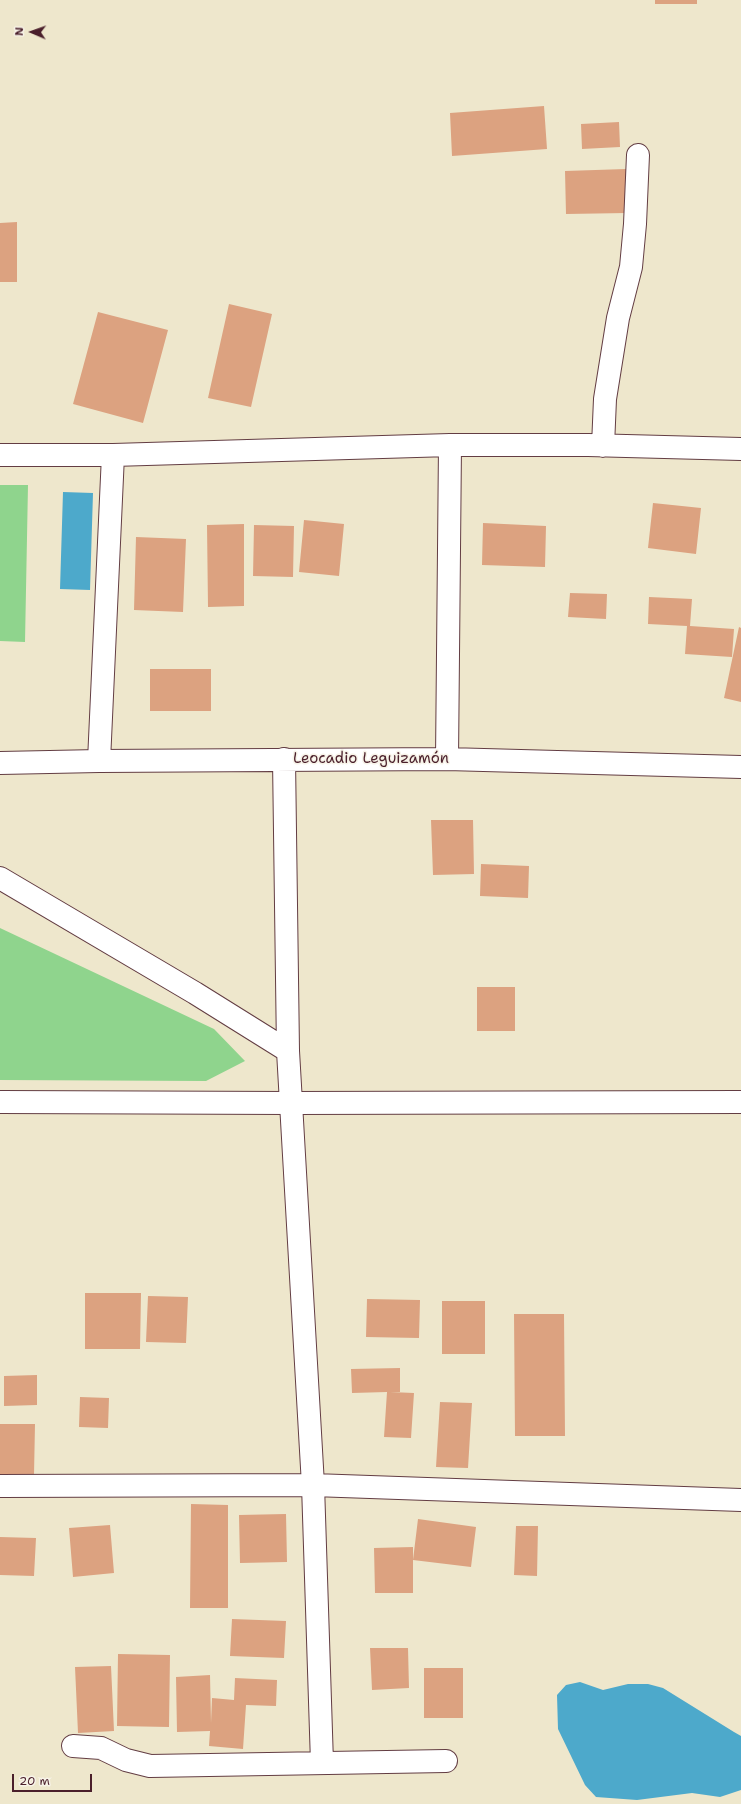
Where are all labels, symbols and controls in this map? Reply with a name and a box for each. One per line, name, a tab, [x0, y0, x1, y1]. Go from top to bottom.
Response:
north arrow	[12, 12, 52, 52]
text: N	[12, 27, 27, 36]
street label: Leocadio Leguizamón	[293, 750, 449, 768]
scale bar	[14, 1766, 94, 1792]
text: 20 m	[19, 1773, 50, 1789]

